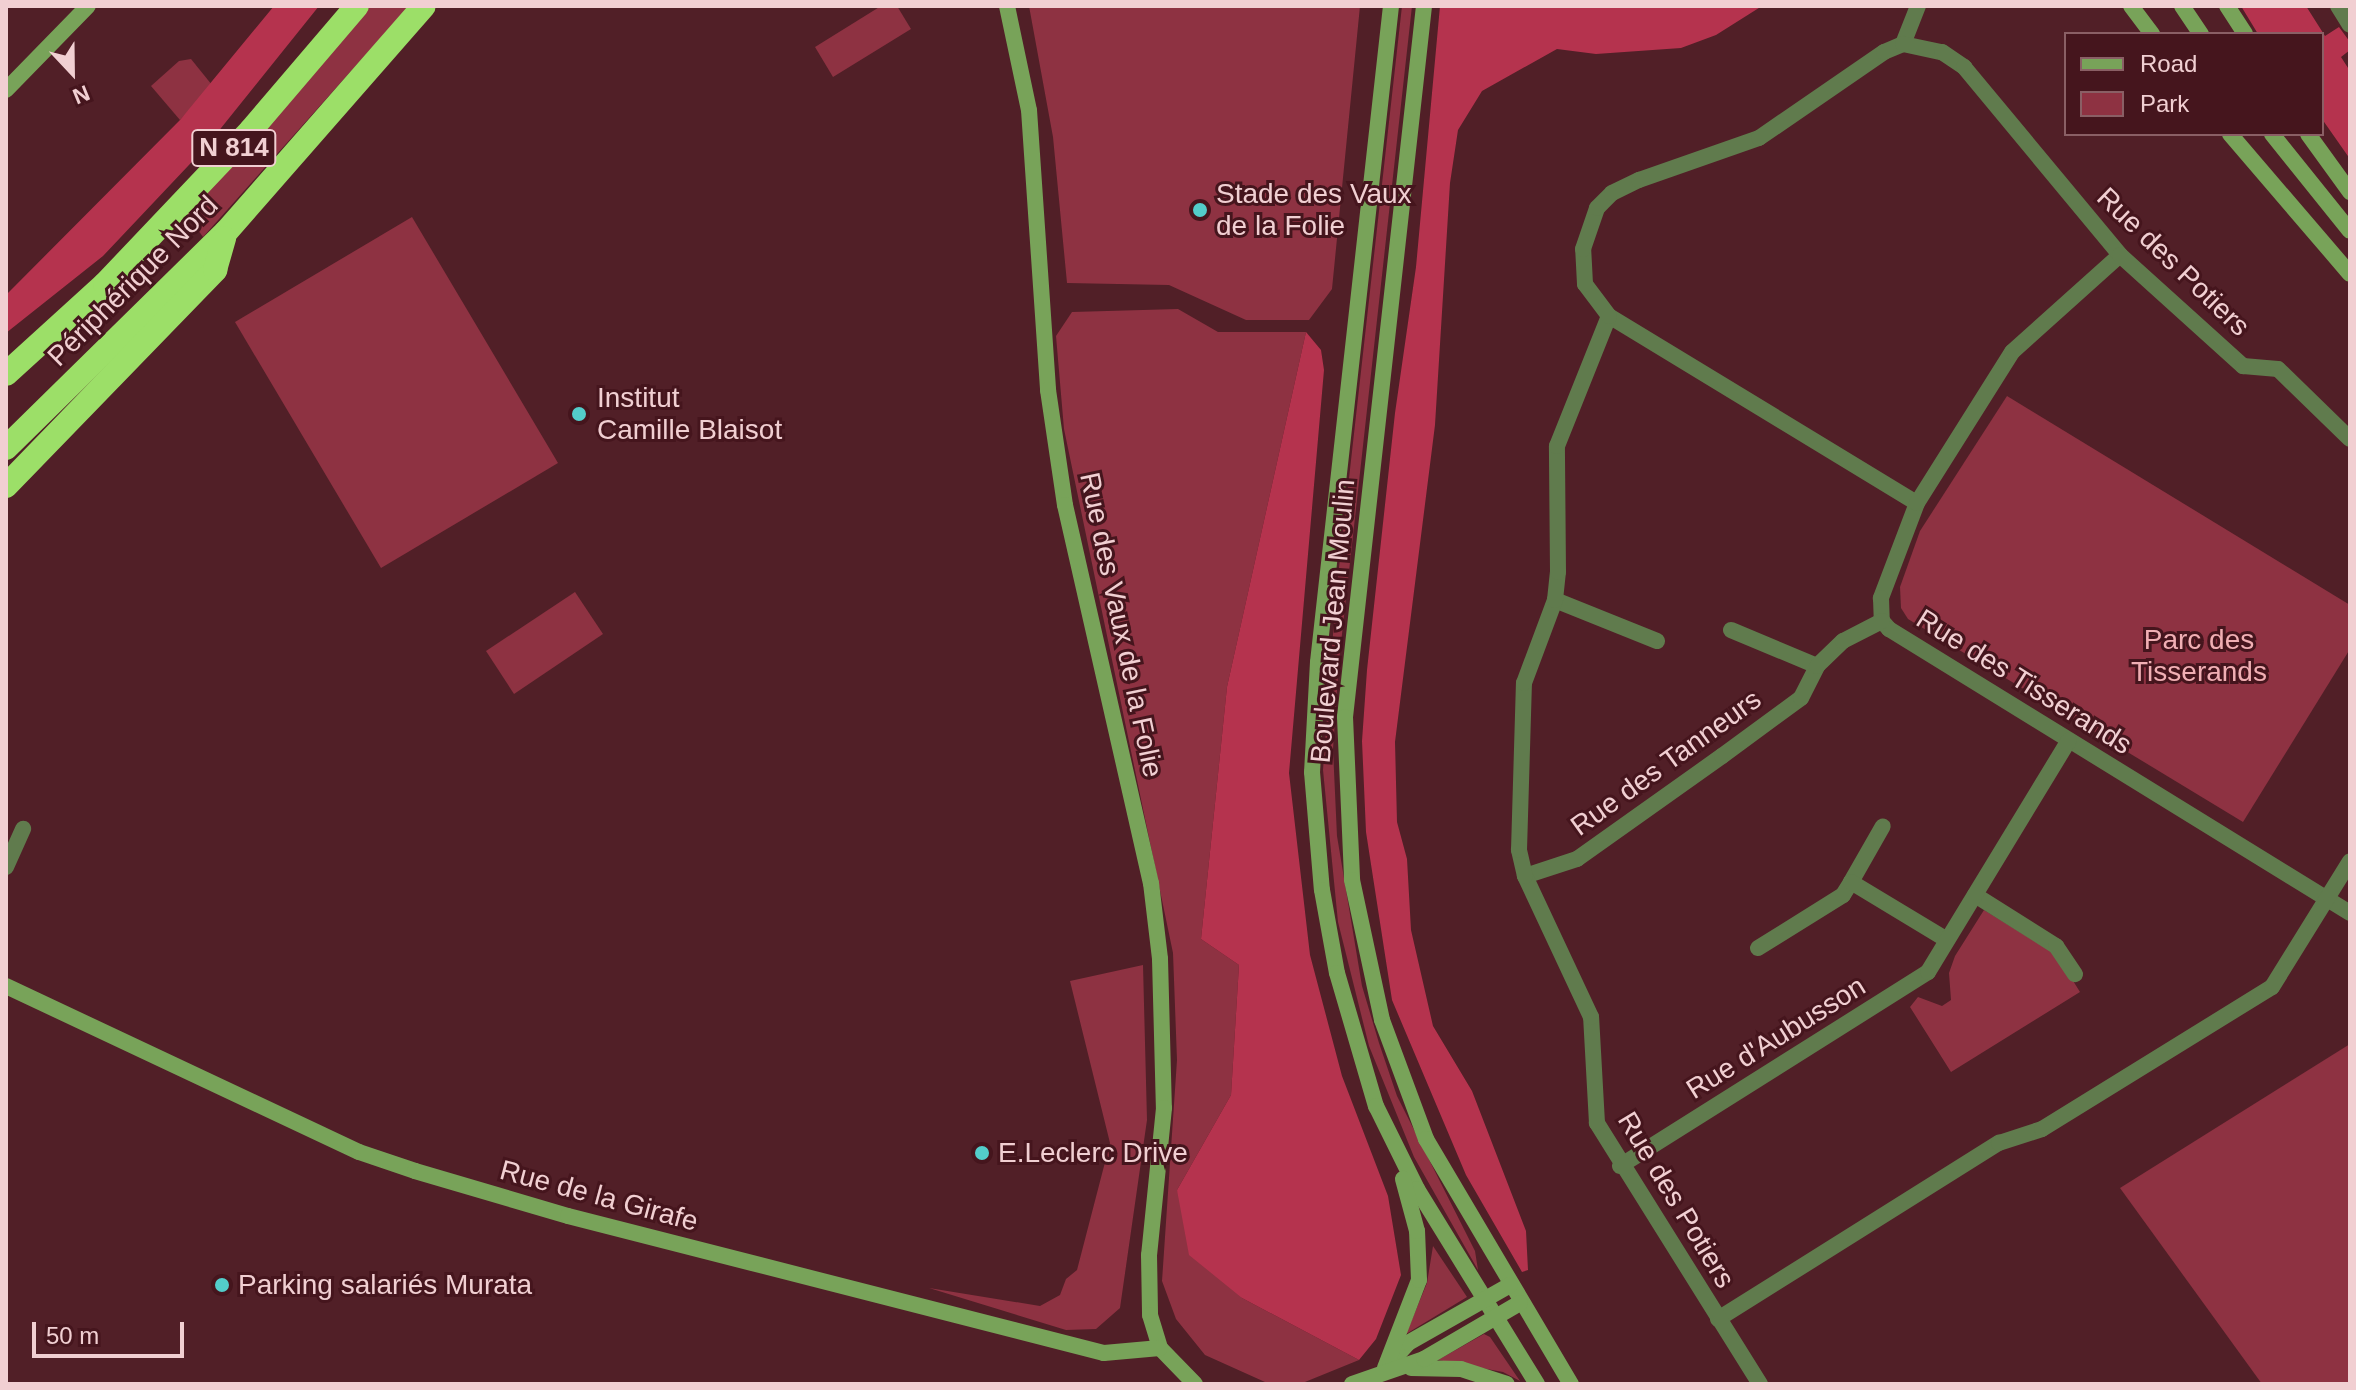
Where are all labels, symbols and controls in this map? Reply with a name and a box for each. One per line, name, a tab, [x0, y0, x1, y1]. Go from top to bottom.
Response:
north arrow	[32, 32, 112, 112]
legend	[2064, 32, 2324, 136]
text: Road	[2140, 50, 2197, 77]
text: N	[69, 80, 93, 109]
text: Park	[2140, 90, 2189, 117]
road number: N 814	[190, 126, 278, 170]
place label: Stade des Vaux de la Folie	[1216, 177, 1412, 243]
street label: Rue des Potiers	[2090, 181, 2256, 343]
street label: Périphérique Nord	[41, 189, 225, 373]
marker: Stade des Vaux de la Folie	[1191, 201, 1209, 219]
place label: Institut Camille Blaisot	[597, 381, 782, 447]
marker: Institut Camille Blaisot	[568, 403, 590, 425]
street label: Rue des Vaux de la Folie	[1072, 470, 1170, 780]
street label: Boulevard Jean Moulin	[1304, 478, 1362, 764]
street label: Rue des Tisserands	[1910, 602, 2138, 762]
park label: Parc des Tisserands	[2131, 623, 2267, 689]
street label: Rue des Tanneurs	[1564, 683, 1768, 843]
street label: Rue d'Aubusson	[1680, 970, 1872, 1106]
street label: Rue des Potiers	[1610, 1106, 1742, 1294]
place label: E.Leclerc Drive	[998, 1136, 1188, 1170]
marker: E.Leclerc Drive	[973, 1144, 991, 1162]
street label: Rue de la Girafe	[496, 1153, 702, 1239]
place label: Parking salariés Murata	[238, 1268, 532, 1302]
marker: Parking salariés Murata	[213, 1276, 231, 1294]
scale bar	[36, 1306, 188, 1356]
text: 50 m	[46, 1322, 99, 1349]

